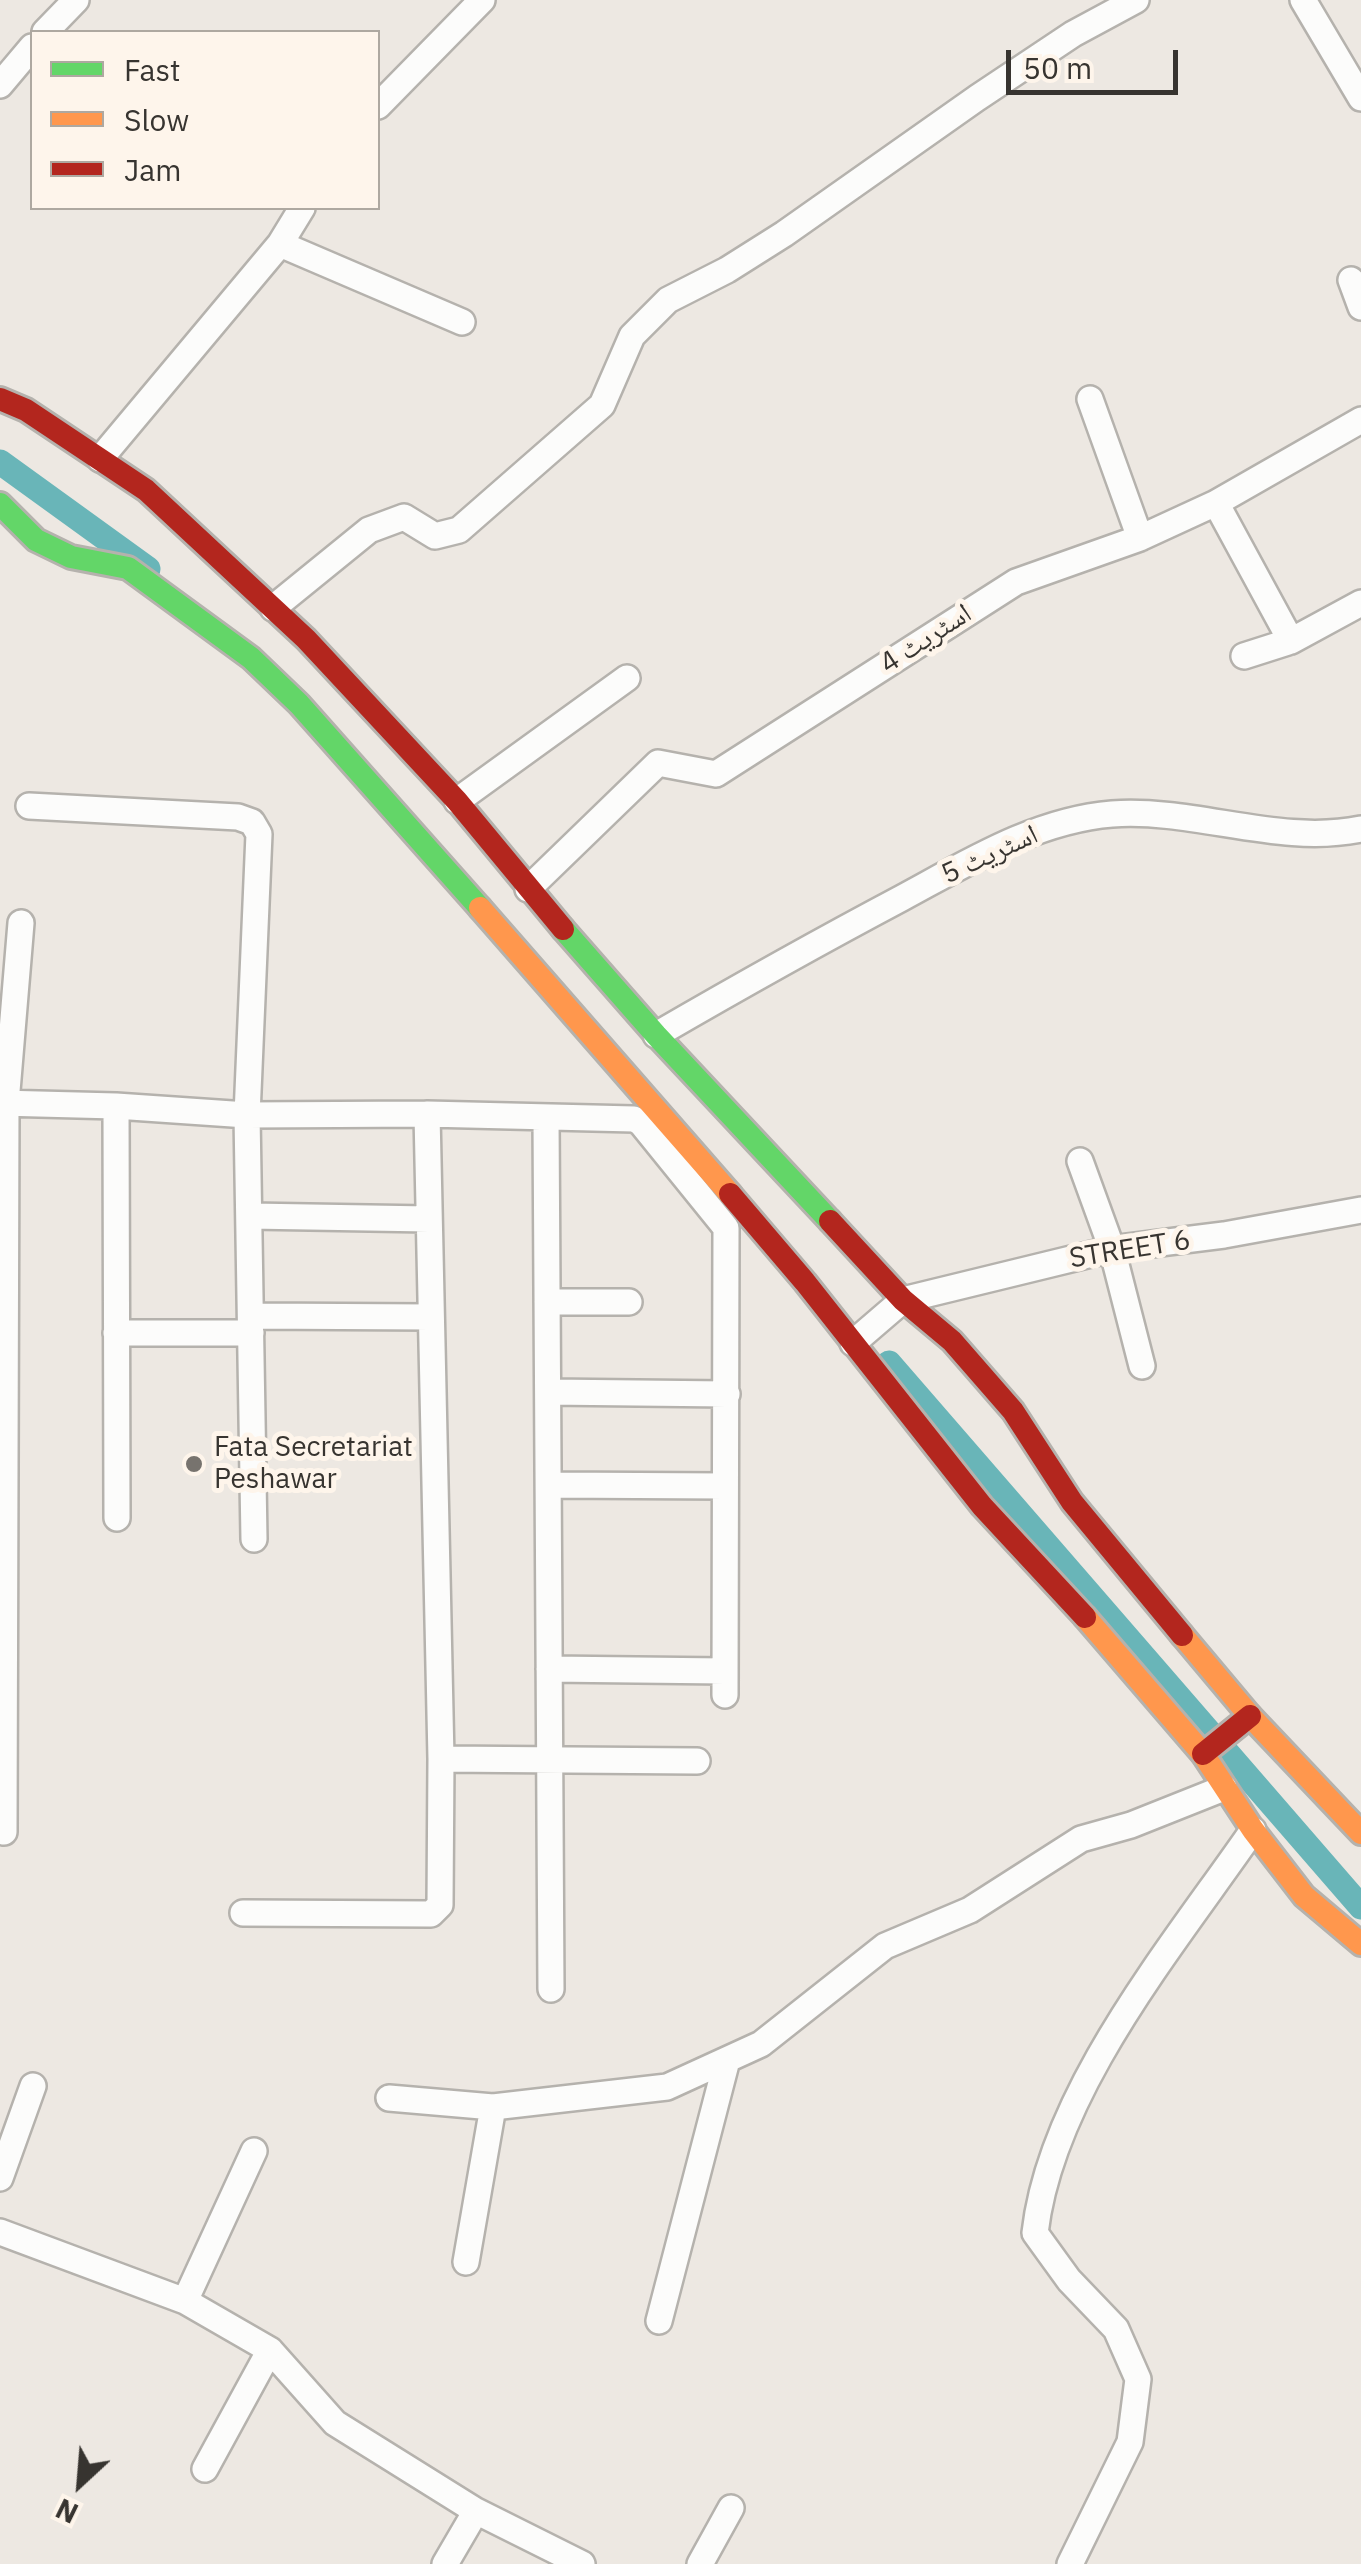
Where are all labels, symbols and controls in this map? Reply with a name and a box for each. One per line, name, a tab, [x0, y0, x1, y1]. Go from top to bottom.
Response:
legend	[30, 30, 380, 210]
scale bar	[1011, 30, 1184, 92]
text: 50 m	[1023, 48, 1092, 87]
text: Fast	[124, 50, 181, 89]
text: Slow	[124, 100, 189, 139]
text: Jam	[124, 150, 182, 189]
street label: اسٹریٹ 4	[874, 597, 978, 681]
street label: اسٹریٹ 5	[937, 818, 1043, 892]
street label: STREET 6	[1067, 1224, 1193, 1276]
place label: Fata Secretariat Peshawar	[214, 1431, 413, 1497]
marker: Fata Secretariat Peshawar	[183, 1453, 205, 1475]
north arrow	[30, 2434, 130, 2534]
text: N	[49, 2490, 84, 2532]

